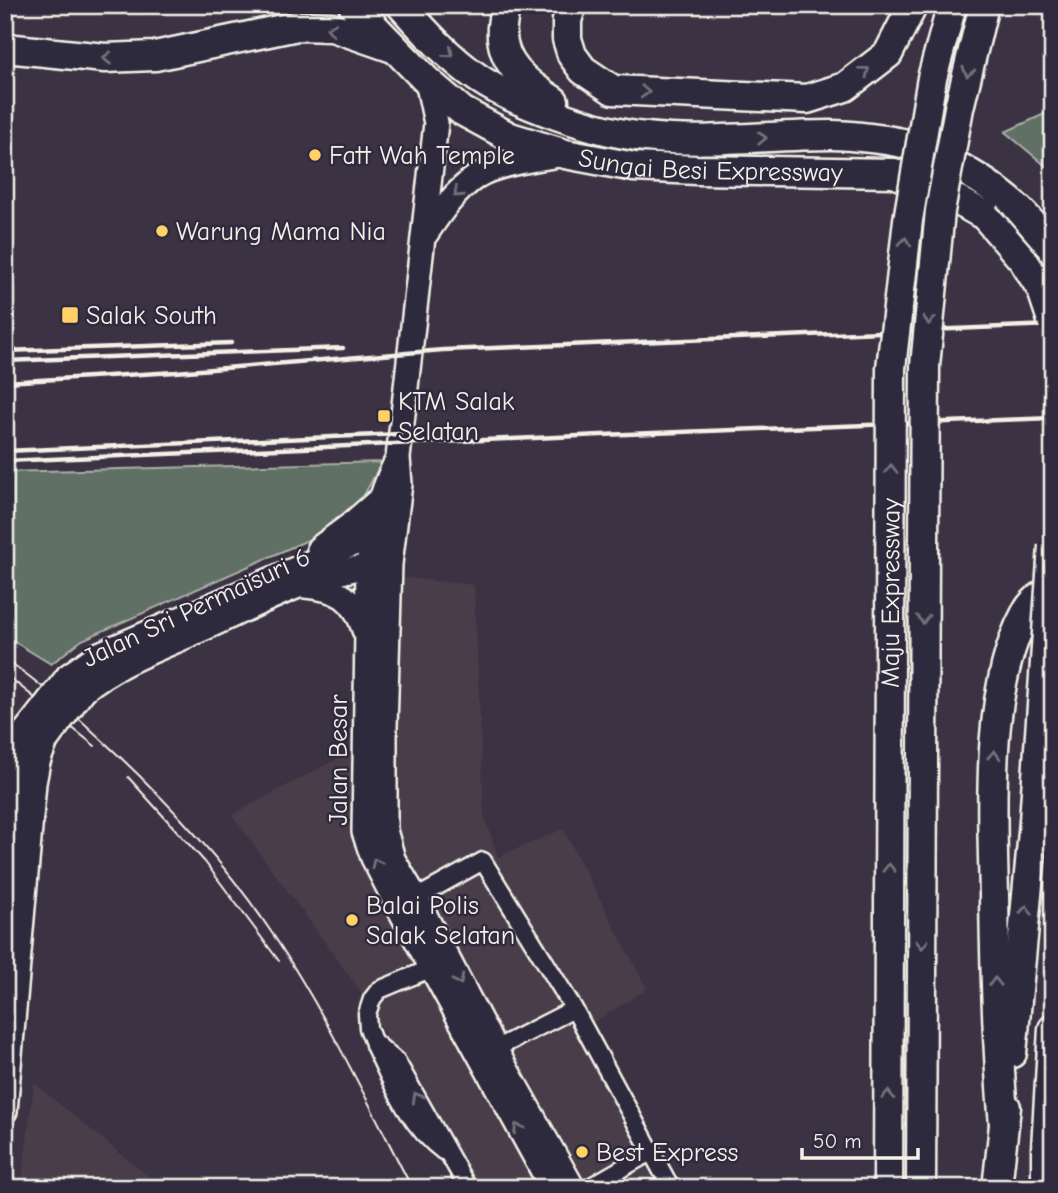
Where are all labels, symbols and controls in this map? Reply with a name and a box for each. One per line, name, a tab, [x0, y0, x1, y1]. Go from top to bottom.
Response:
one-way arrow	[325, 22, 337, 37]
one-way arrow	[441, 45, 454, 58]
one-way arrow	[101, 50, 112, 65]
one-way arrow	[962, 65, 976, 77]
one-way arrow	[858, 67, 870, 80]
one-way arrow	[640, 85, 651, 100]
one-way arrow	[757, 130, 768, 145]
place label: Fatt Wah Temple	[329, 141, 515, 171]
street label: Sungai Besi Expressway	[576, 143, 843, 188]
marker: Fatt Wah Temple	[307, 147, 323, 163]
one-way arrow	[453, 185, 466, 198]
place label: Warung Mama Nia	[176, 217, 386, 247]
marker: Warung Mama Nia	[154, 223, 170, 239]
one-way arrow	[898, 236, 913, 248]
place label: Salak South	[86, 301, 217, 331]
marker: Salak South	[60, 305, 80, 325]
one-way arrow	[922, 315, 937, 326]
place label: KTM Salak Selatan	[398, 387, 515, 447]
marker: KTM Salak Selatan	[376, 408, 392, 424]
one-way arrow	[883, 463, 899, 473]
street label: Maju Expressway	[876, 498, 907, 688]
street label: Jalan Sri Permaisuri 6	[78, 542, 315, 674]
one-way arrow	[915, 614, 931, 624]
street label: Jalan Besar	[324, 694, 354, 826]
one-way arrow	[986, 749, 1001, 760]
one-way arrow	[370, 858, 384, 870]
one-way arrow	[881, 862, 897, 872]
place label: Balai Polis Salak Selatan	[366, 891, 515, 951]
one-way arrow	[1018, 904, 1033, 915]
marker: Balai Polis Salak Selatan	[344, 912, 360, 928]
one-way arrow	[914, 939, 930, 950]
one-way arrow	[451, 973, 465, 985]
one-way arrow	[988, 976, 1003, 987]
one-way arrow	[880, 1089, 896, 1100]
one-way arrow	[412, 1092, 425, 1104]
scale bar	[802, 1116, 918, 1160]
one-way arrow	[513, 1123, 527, 1135]
text: 50 m	[813, 1129, 862, 1153]
place label: Best Express	[596, 1138, 738, 1168]
marker: Best Express	[574, 1144, 590, 1160]

